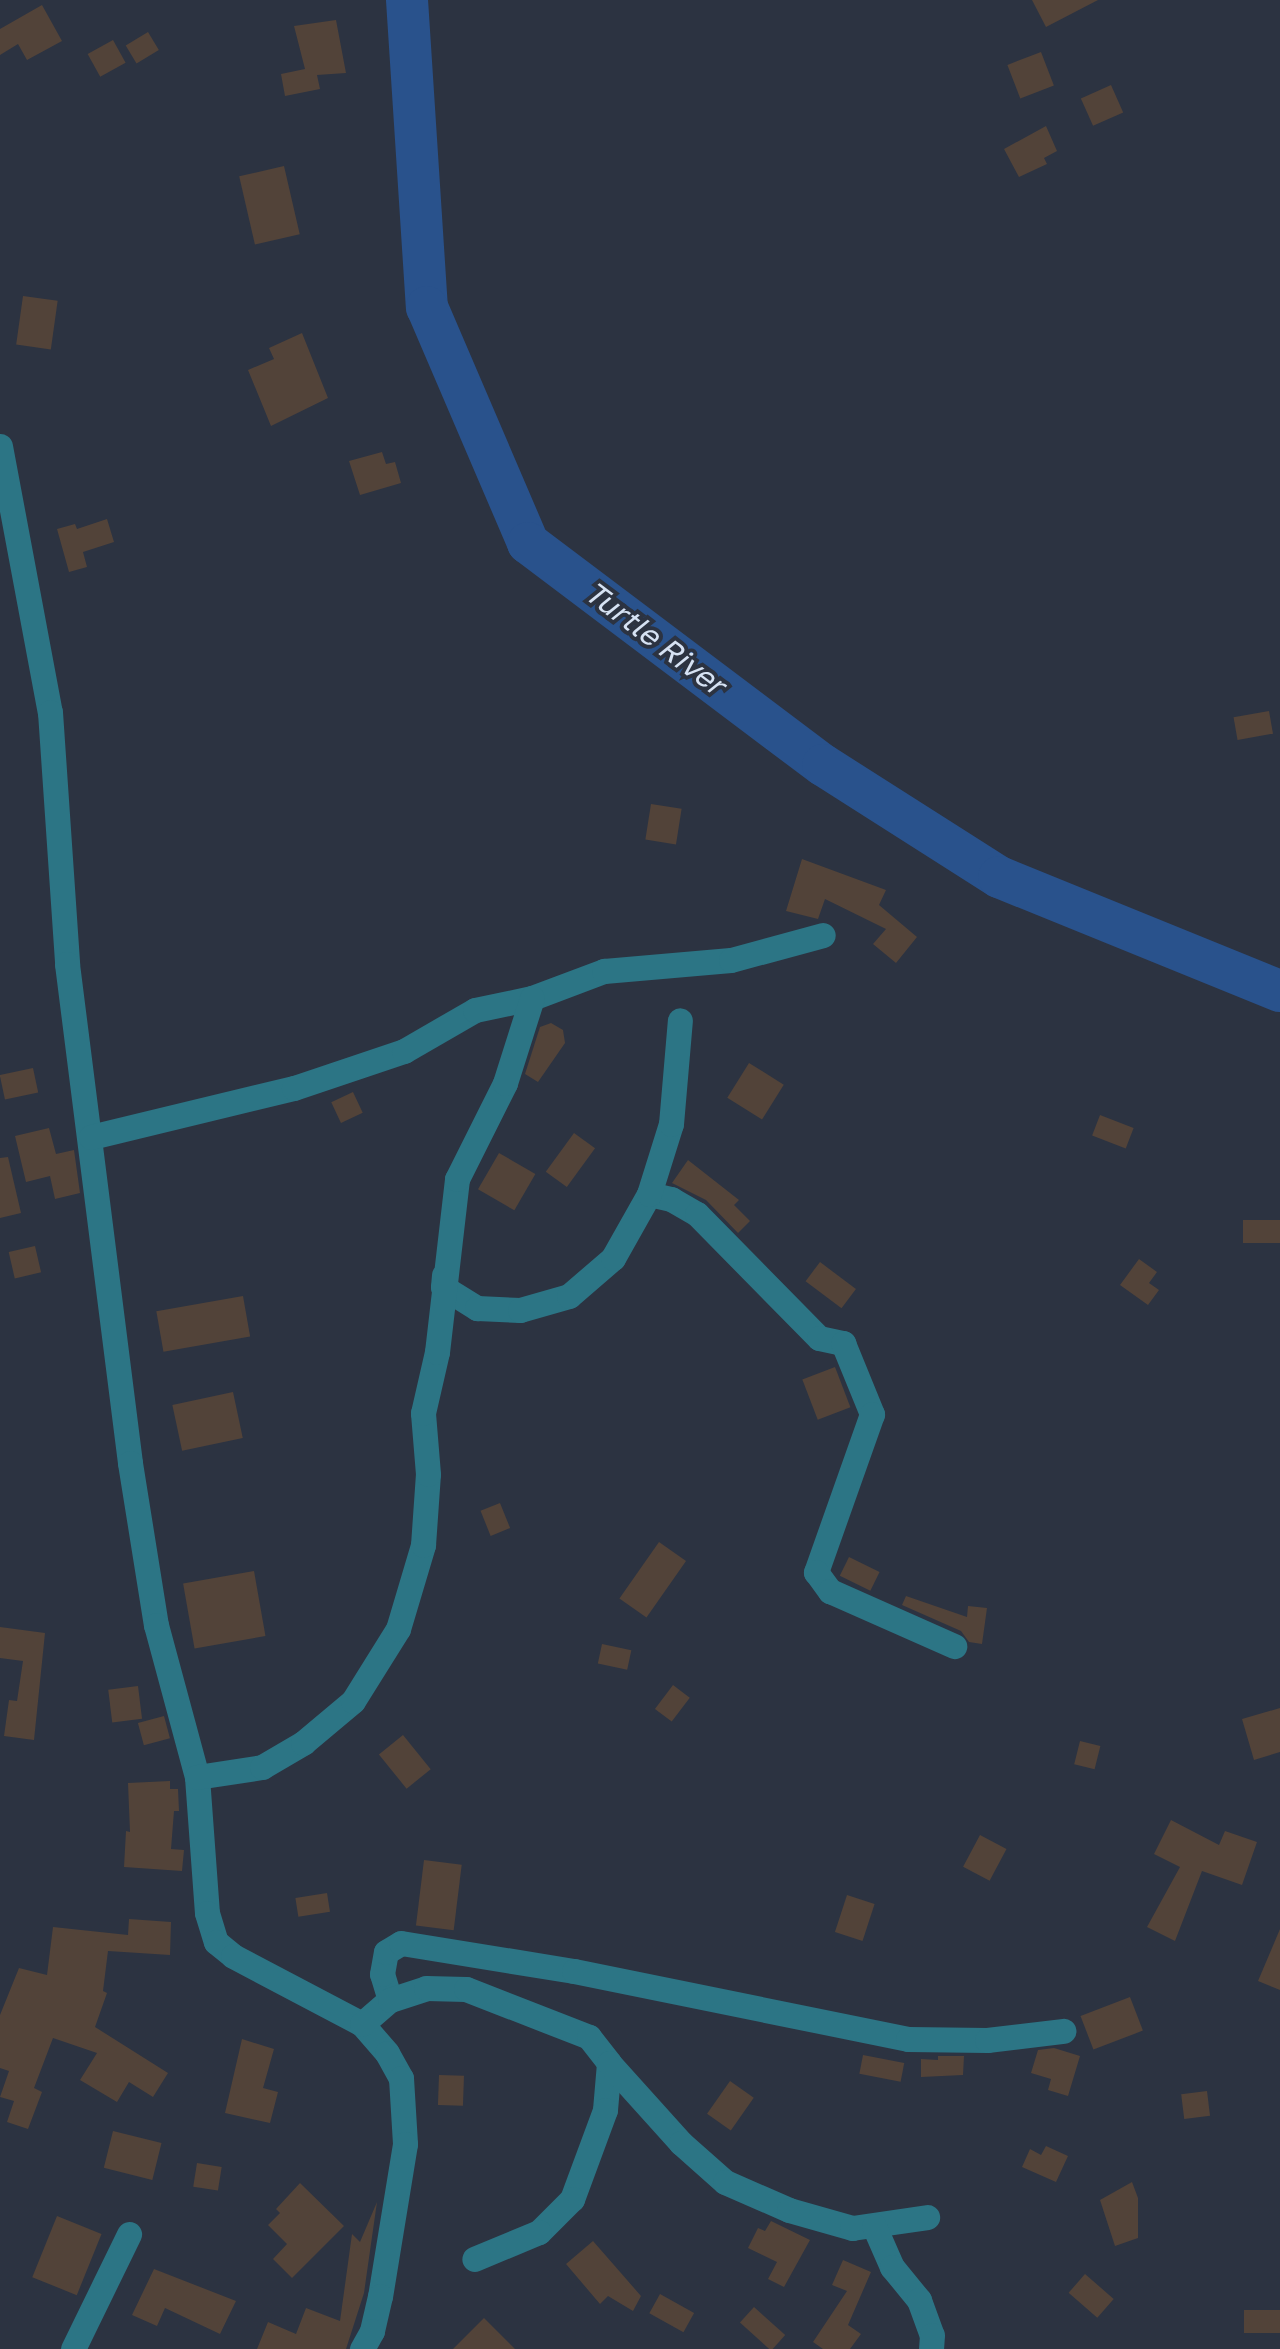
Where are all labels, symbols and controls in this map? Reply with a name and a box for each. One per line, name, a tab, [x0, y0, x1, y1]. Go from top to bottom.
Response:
water label: Turtle River	[578, 574, 732, 702]

